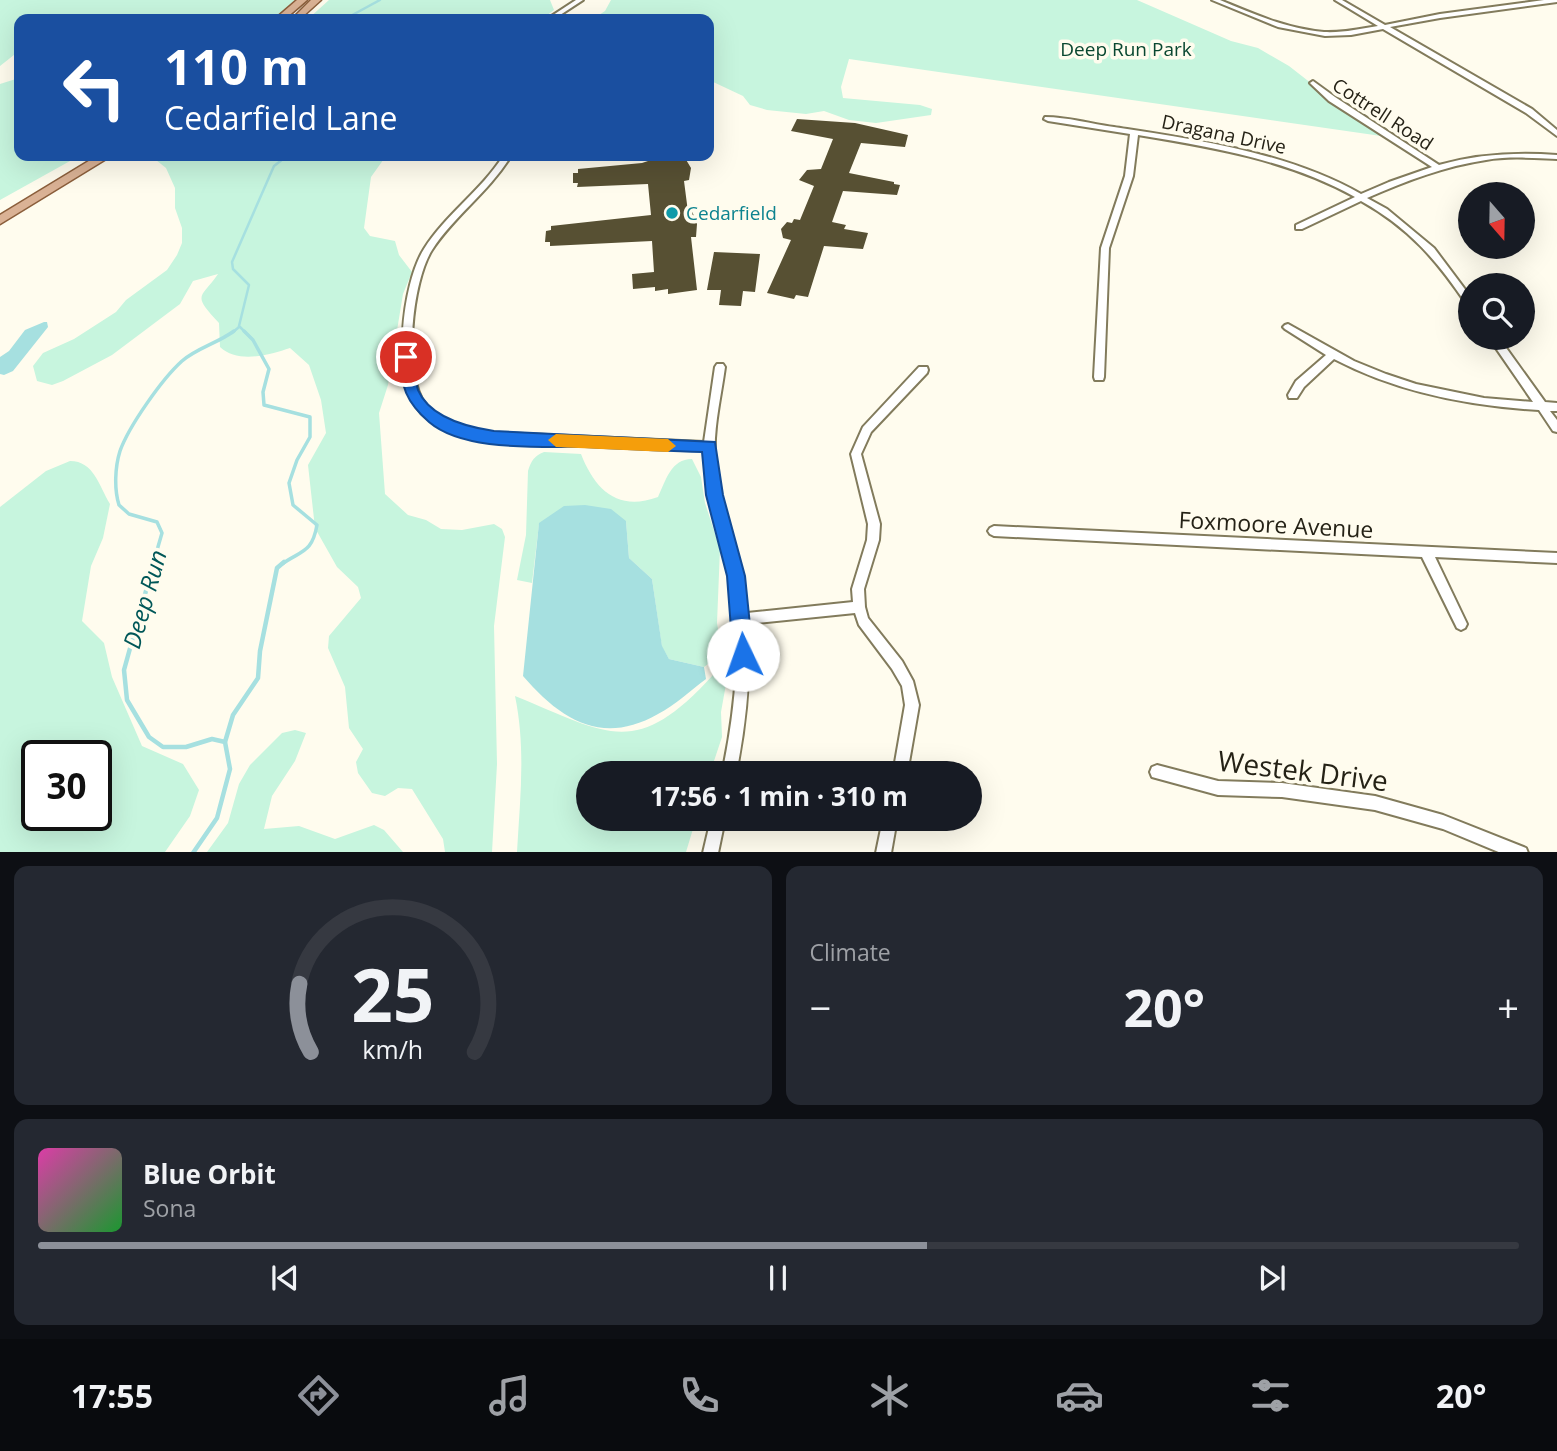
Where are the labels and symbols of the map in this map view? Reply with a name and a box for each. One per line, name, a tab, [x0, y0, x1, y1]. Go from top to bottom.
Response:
park label: Deep Run Park	[1060, 36, 1192, 62]
street label: Cottrell Road	[1328, 72, 1438, 156]
street label: Dragana Drive	[1159, 108, 1289, 160]
north arrow	[1458, 182, 1535, 259]
place label: Cedarfield	[686, 200, 777, 226]
marker: Cedarfield	[664, 205, 680, 221]
pin	[376, 327, 436, 387]
street label: Foxmoore Avenue	[1178, 503, 1374, 545]
water label: Deep Run	[114, 546, 174, 652]
position arrow	[706, 618, 780, 692]
speed limit sign: 30	[21, 740, 112, 831]
street label: Westek Drive	[1216, 741, 1390, 799]

